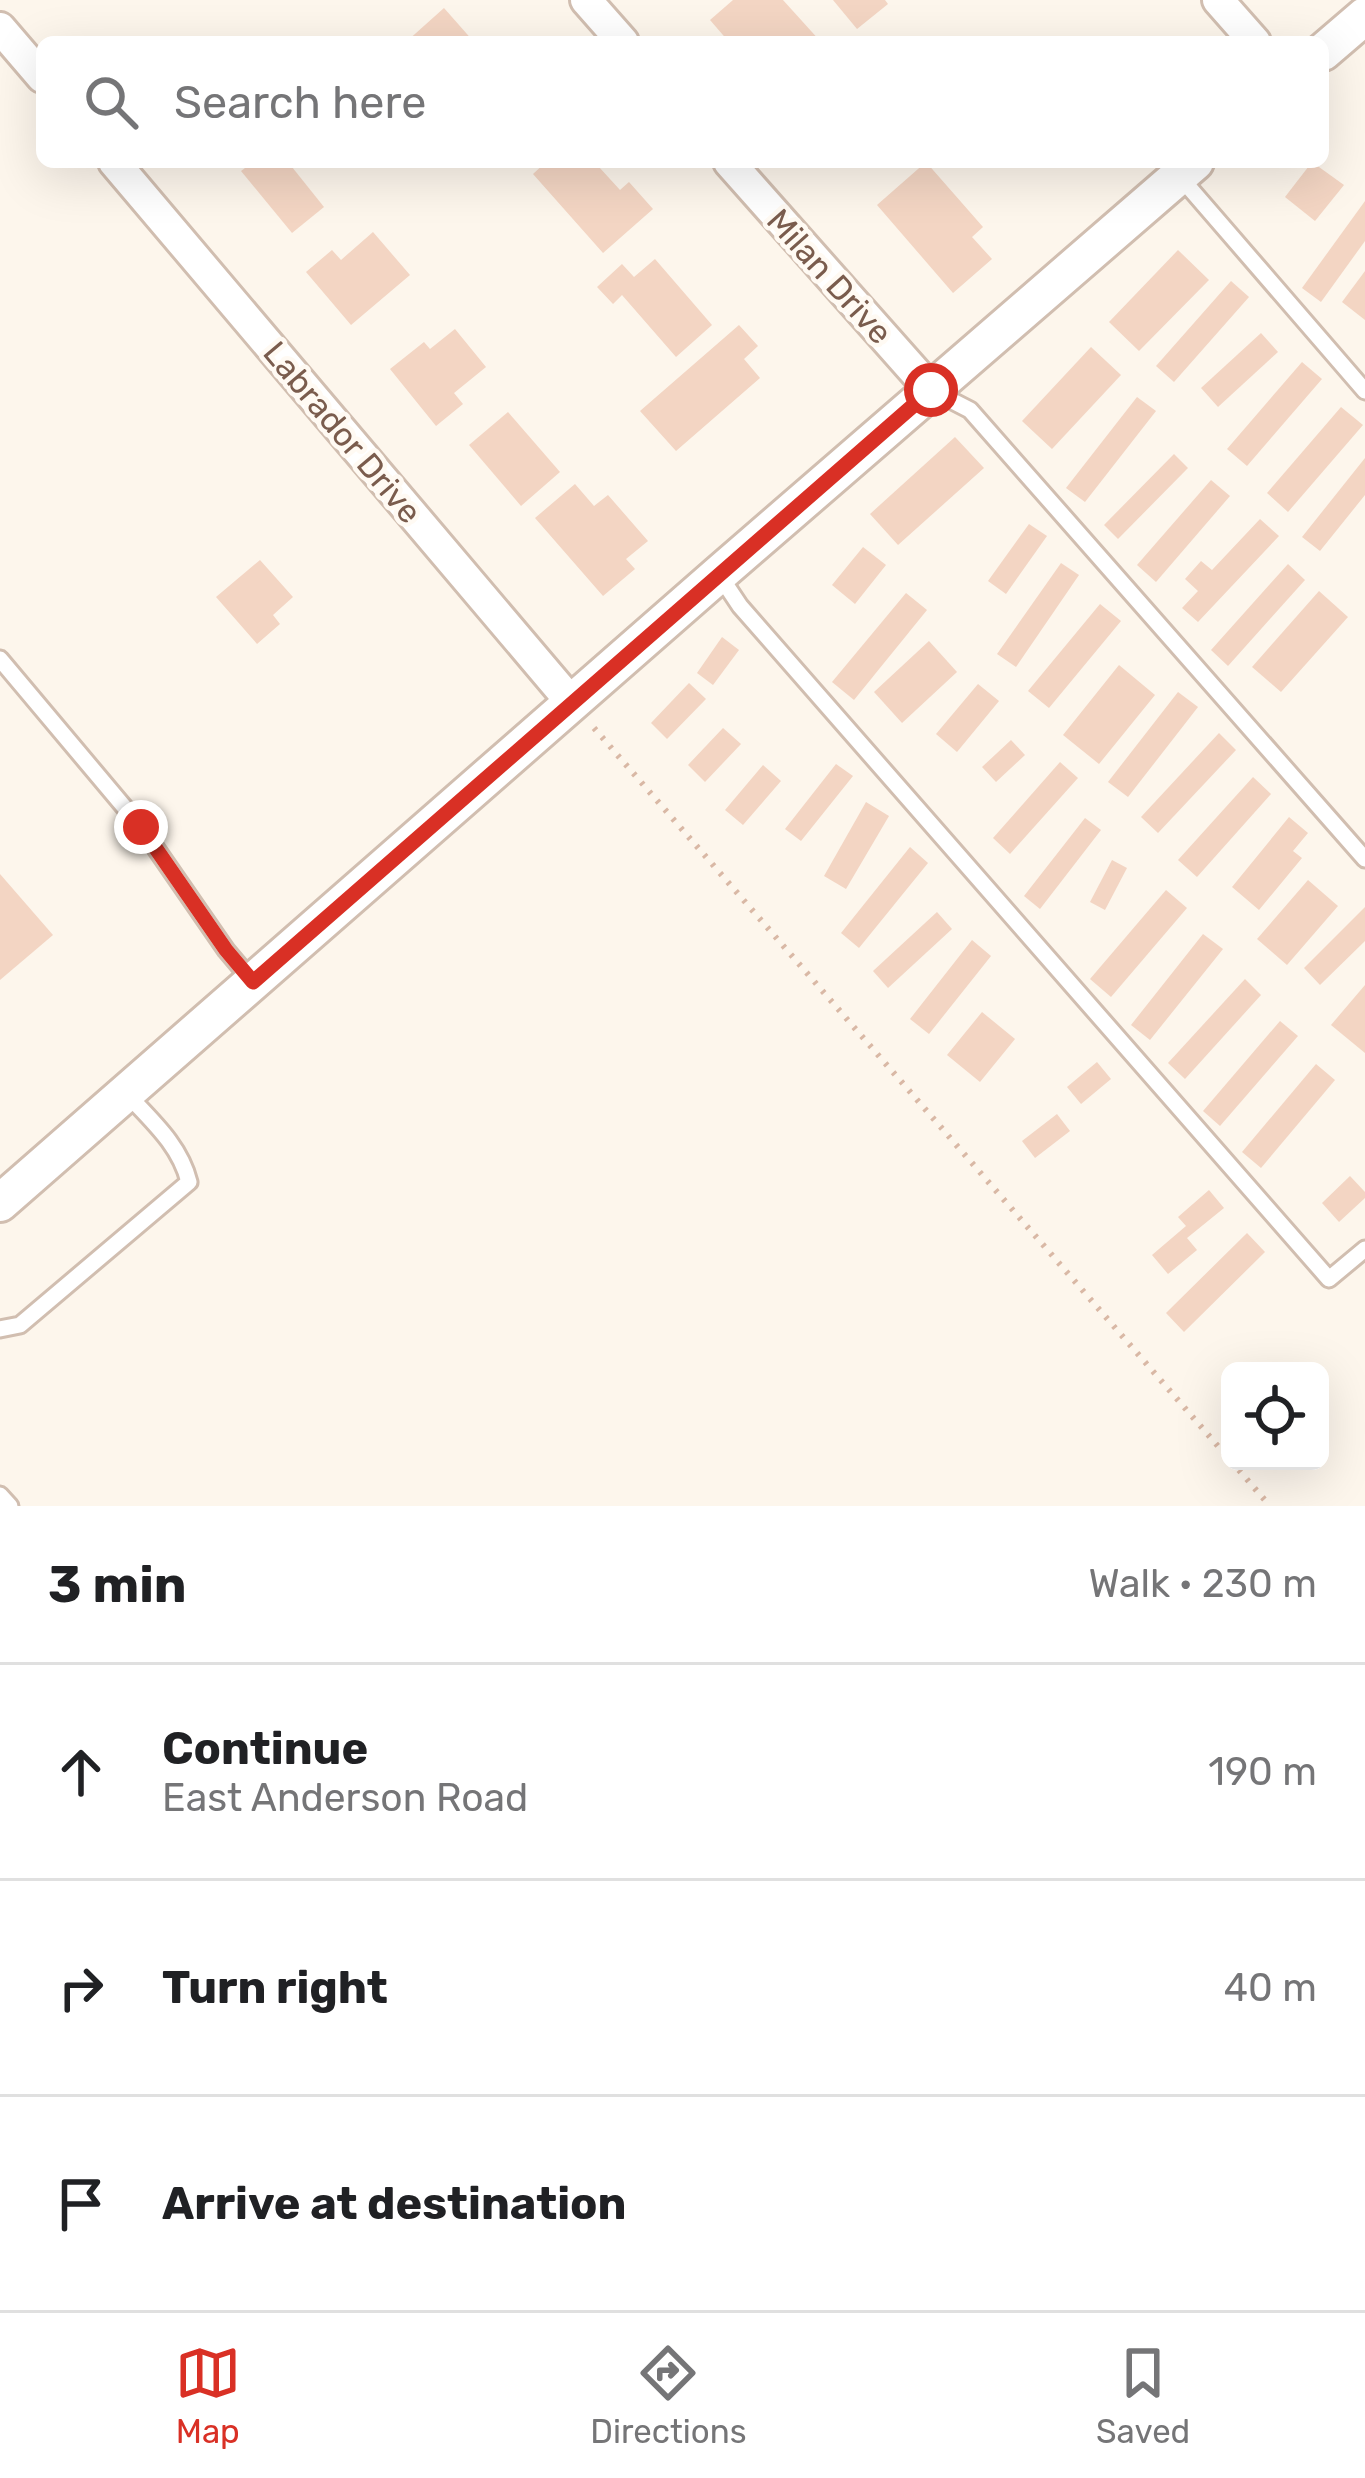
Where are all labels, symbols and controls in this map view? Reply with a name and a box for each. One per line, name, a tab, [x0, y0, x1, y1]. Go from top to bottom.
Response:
search box	[36, 36, 1329, 168]
icon: search	[78, 69, 144, 135]
text: Search here	[174, 76, 426, 129]
street label: Milan Drive	[759, 201, 900, 352]
street label: Labrador Drive	[255, 334, 430, 531]
route start	[904, 363, 958, 417]
route end	[114, 800, 168, 854]
map controls	[1221, 1362, 1329, 1470]
button: locate	[1221, 1362, 1329, 1470]
text: 3 min	[48, 1554, 187, 1615]
text: Walk · 230 m	[1089, 1561, 1317, 1607]
text: Continue	[162, 1722, 368, 1775]
icon: ahead	[48, 1739, 114, 1805]
text: 190 m	[1208, 1749, 1317, 1795]
text: East Anderson Road	[162, 1775, 528, 1821]
icon: right	[48, 1955, 114, 2021]
text: Turn right	[162, 1961, 388, 2014]
text: 40 m	[1224, 1965, 1317, 2011]
icon: arrive	[48, 2171, 114, 2237]
text: Arrive at destination	[162, 2177, 627, 2230]
tab: Map	[175, 2340, 241, 2451]
tab: Directions	[590, 2340, 747, 2451]
tab: Saved	[1096, 2340, 1190, 2451]

